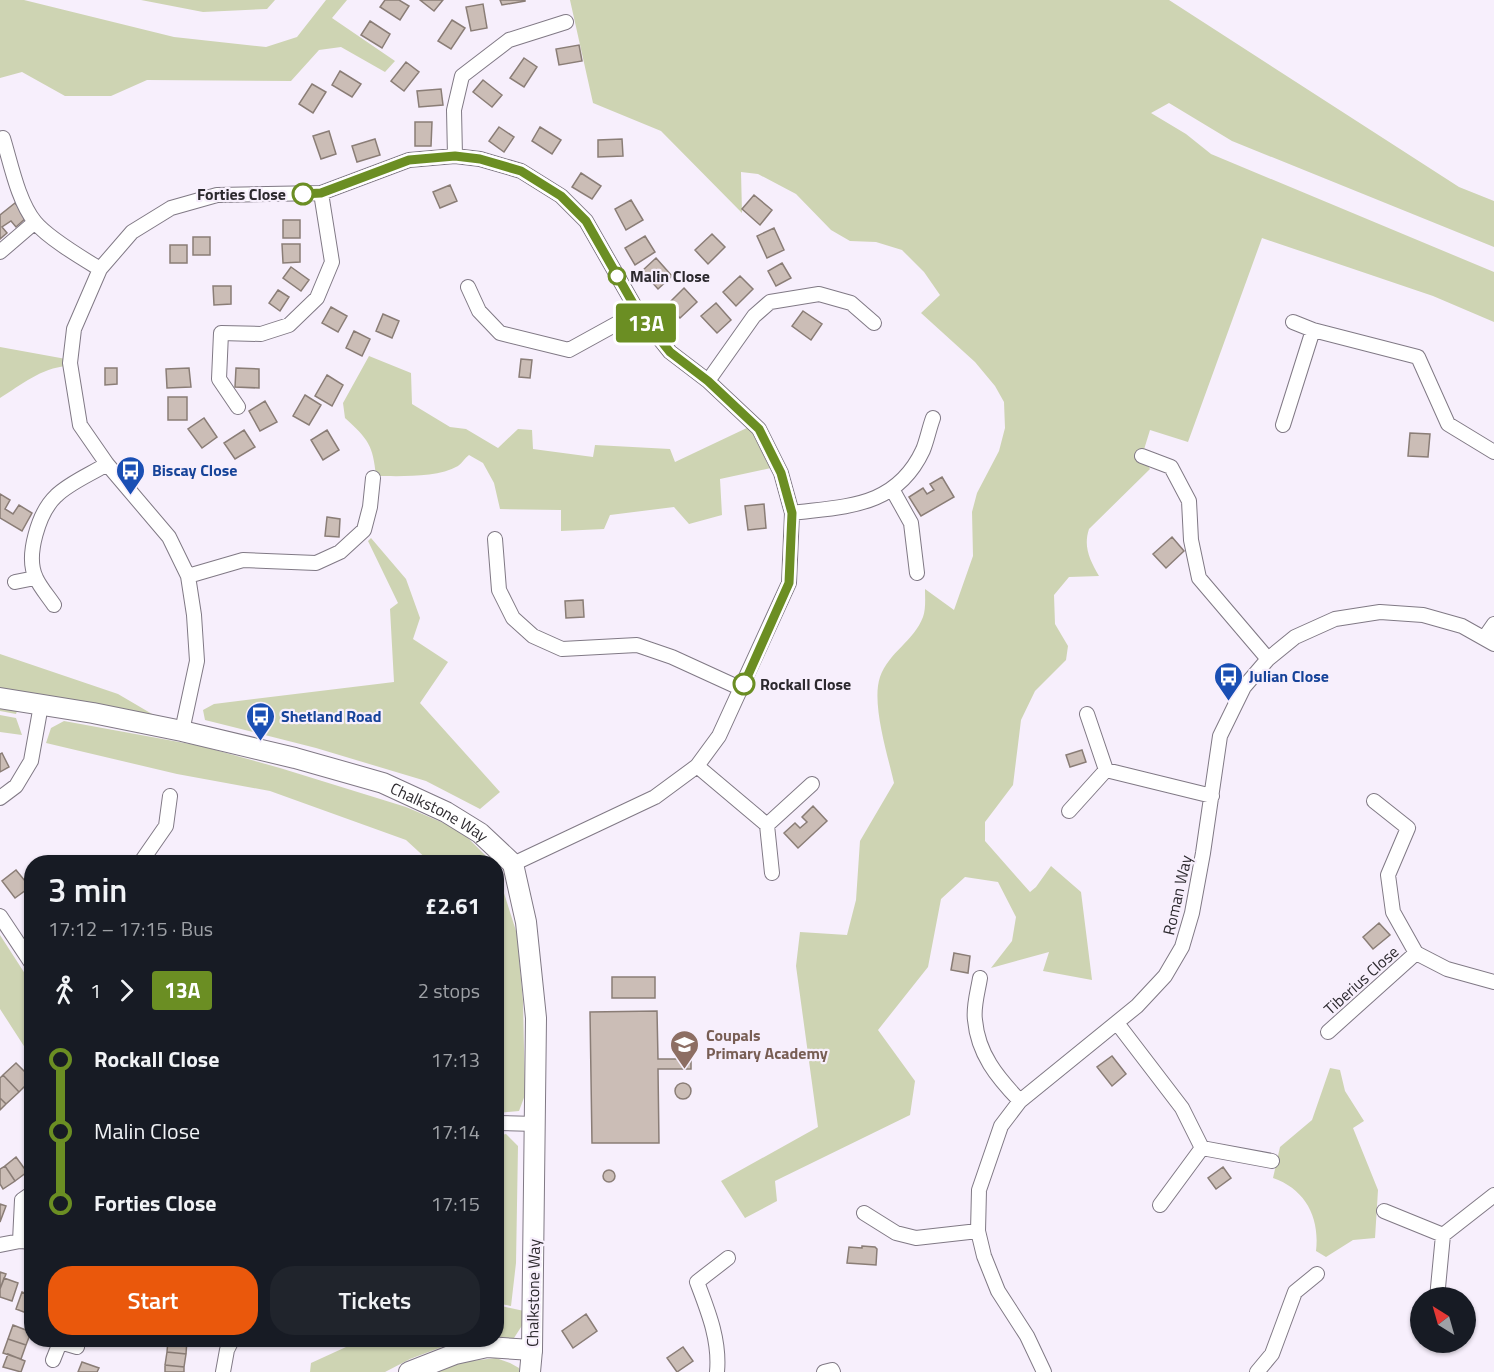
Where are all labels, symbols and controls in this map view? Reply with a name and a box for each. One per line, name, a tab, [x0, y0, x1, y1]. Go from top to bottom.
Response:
place label: Forties Close	[197, 182, 286, 206]
marker: Forties Close	[292, 183, 314, 205]
place label: Malin Close	[630, 264, 710, 288]
marker: Malin Close	[608, 267, 626, 285]
line badge: 13A	[612, 304, 680, 342]
text: 13A	[628, 307, 664, 339]
bus stop icon: Biscay Close	[115, 454, 147, 496]
place label: Biscay Close	[152, 458, 237, 482]
bus stop icon: Julian Close	[1212, 660, 1244, 702]
place label: Julian Close	[1249, 664, 1329, 688]
place label: Rockall Close	[760, 672, 851, 696]
marker: Rockall Close	[733, 673, 755, 695]
bus stop icon: Shetland Road	[244, 700, 276, 742]
place label: Shetland Road	[281, 704, 381, 728]
street label: Chalkstone Way	[386, 776, 494, 847]
street label: Roman Way	[1156, 852, 1198, 937]
text: 3 min	[48, 865, 127, 915]
text: £2.61	[425, 889, 480, 923]
text: 17:12 – 17:15 · Bus	[48, 913, 213, 944]
street label: Tiberius Close	[1318, 940, 1404, 1020]
icon: walk	[48, 974, 81, 1007]
icon: forward	[110, 974, 143, 1007]
text: 13A	[164, 974, 200, 1006]
text: 1	[90, 975, 101, 1006]
text: 2 stops	[418, 975, 480, 1006]
place label: Coupals Primary Academy	[706, 1023, 828, 1065]
school or university icon: Coupals Primary Academy	[669, 1028, 701, 1070]
text: Rockall Close	[94, 1042, 219, 1076]
text: 17:13	[431, 1044, 480, 1075]
text: Malin Close	[94, 1114, 200, 1148]
text: 17:14	[431, 1116, 480, 1147]
text: Forties Close	[94, 1186, 217, 1220]
text: 17:15	[431, 1188, 480, 1219]
street label: Chalkstone Way	[520, 1239, 546, 1347]
button: Start	[48, 1266, 258, 1335]
button: Tickets	[270, 1266, 480, 1335]
north arrow	[1410, 1287, 1476, 1353]
map controls	[1410, 1287, 1476, 1353]

